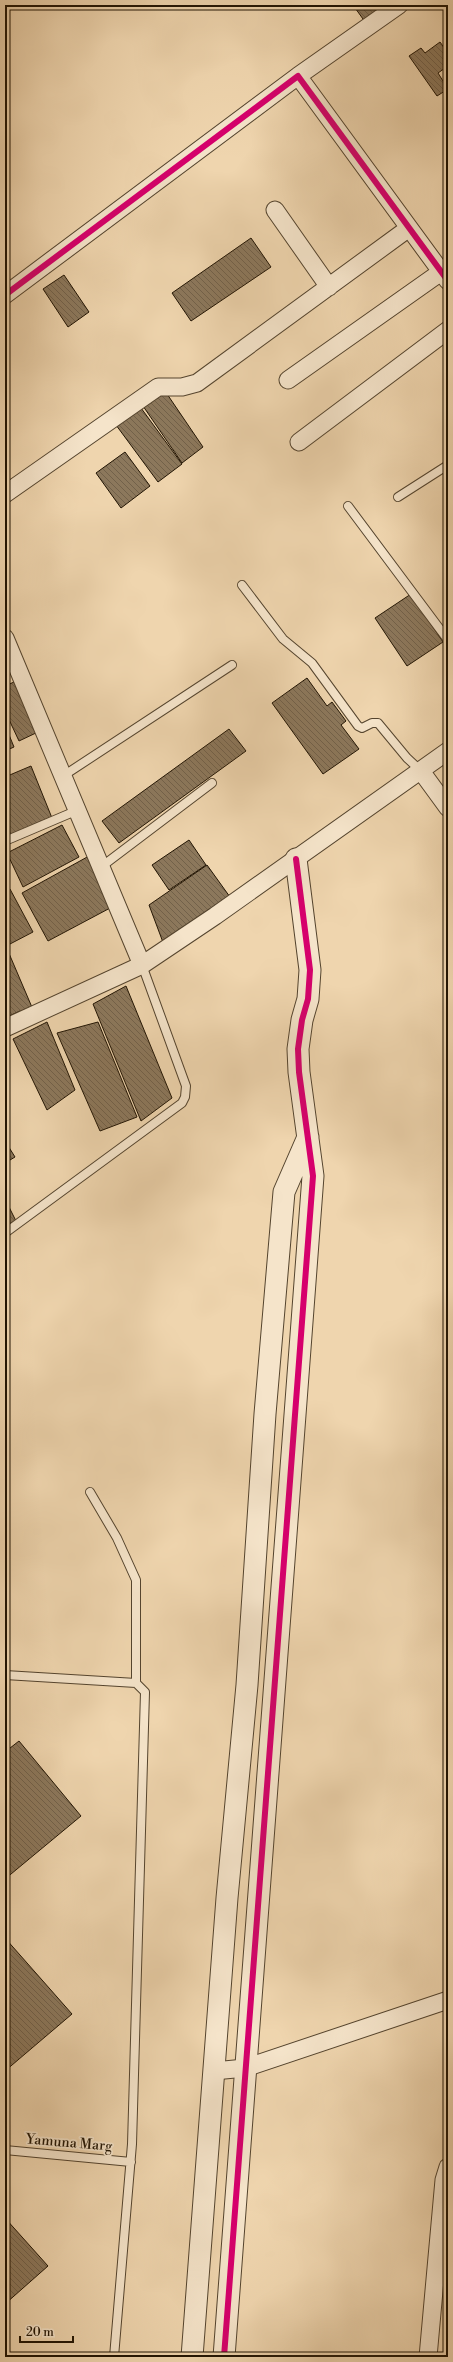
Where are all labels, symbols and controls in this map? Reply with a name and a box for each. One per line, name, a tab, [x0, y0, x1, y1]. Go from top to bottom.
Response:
street label: Yamuna Marg	[24, 2130, 114, 2156]
scale bar	[20, 2318, 73, 2344]
text: 20 m	[26, 2325, 54, 2340]

